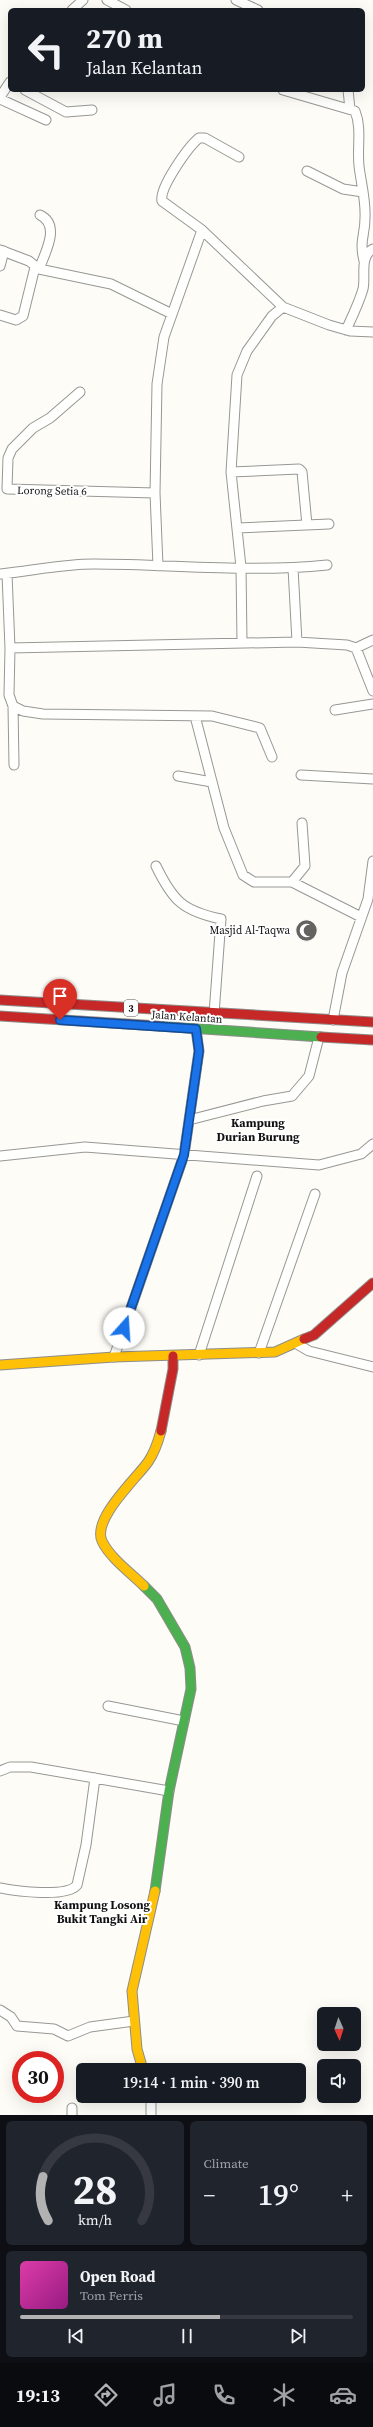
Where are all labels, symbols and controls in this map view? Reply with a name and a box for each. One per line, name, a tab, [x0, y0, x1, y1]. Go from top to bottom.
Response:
text: 270 m	[86, 19, 163, 57]
icon: left	[20, 24, 72, 76]
text: Jalan Kelantan	[86, 55, 202, 80]
street label: Lorong Setia 6	[17, 483, 88, 499]
mosque icon: Masjid Al-Taqwa	[293, 917, 319, 943]
place label: Masjid Al-Taqwa	[210, 923, 290, 938]
pin	[43, 979, 77, 1020]
icon: arrive	[49, 985, 71, 1007]
road number: 3	[124, 1000, 138, 1016]
street label: Jalan Kelantan	[150, 1007, 223, 1027]
district label: Kampung Durian Burung	[216, 1115, 300, 1145]
position arrow	[103, 1307, 145, 1349]
district label: Kampung Losong Bukit Tangki Air	[54, 1897, 151, 1927]
north arrow	[317, 2007, 361, 2051]
map controls	[317, 2007, 361, 2103]
speed limit sign: 30	[12, 2051, 64, 2103]
button: sound	[317, 2059, 361, 2103]
text: 19:14 · 1 min · 390 m	[123, 2072, 259, 2093]
text: Climate	[204, 2155, 249, 2172]
text: 28	[72, 2161, 117, 2218]
text: 19°	[258, 2174, 299, 2215]
text: −	[204, 2180, 215, 2210]
text: +	[341, 2180, 353, 2210]
text: km/h	[78, 2210, 112, 2230]
text: Open Road	[80, 2266, 155, 2287]
text: Tom Ferris	[80, 2287, 143, 2304]
icon: previous	[65, 2325, 87, 2347]
icon: pause	[176, 2325, 198, 2347]
icon: next	[287, 2325, 309, 2347]
icon: directions	[92, 2381, 120, 2409]
icon: music	[151, 2381, 179, 2409]
icon: phone	[210, 2381, 238, 2409]
icon: climate	[270, 2381, 298, 2409]
icon: car	[329, 2381, 357, 2409]
text: 19:13	[16, 2383, 60, 2408]

